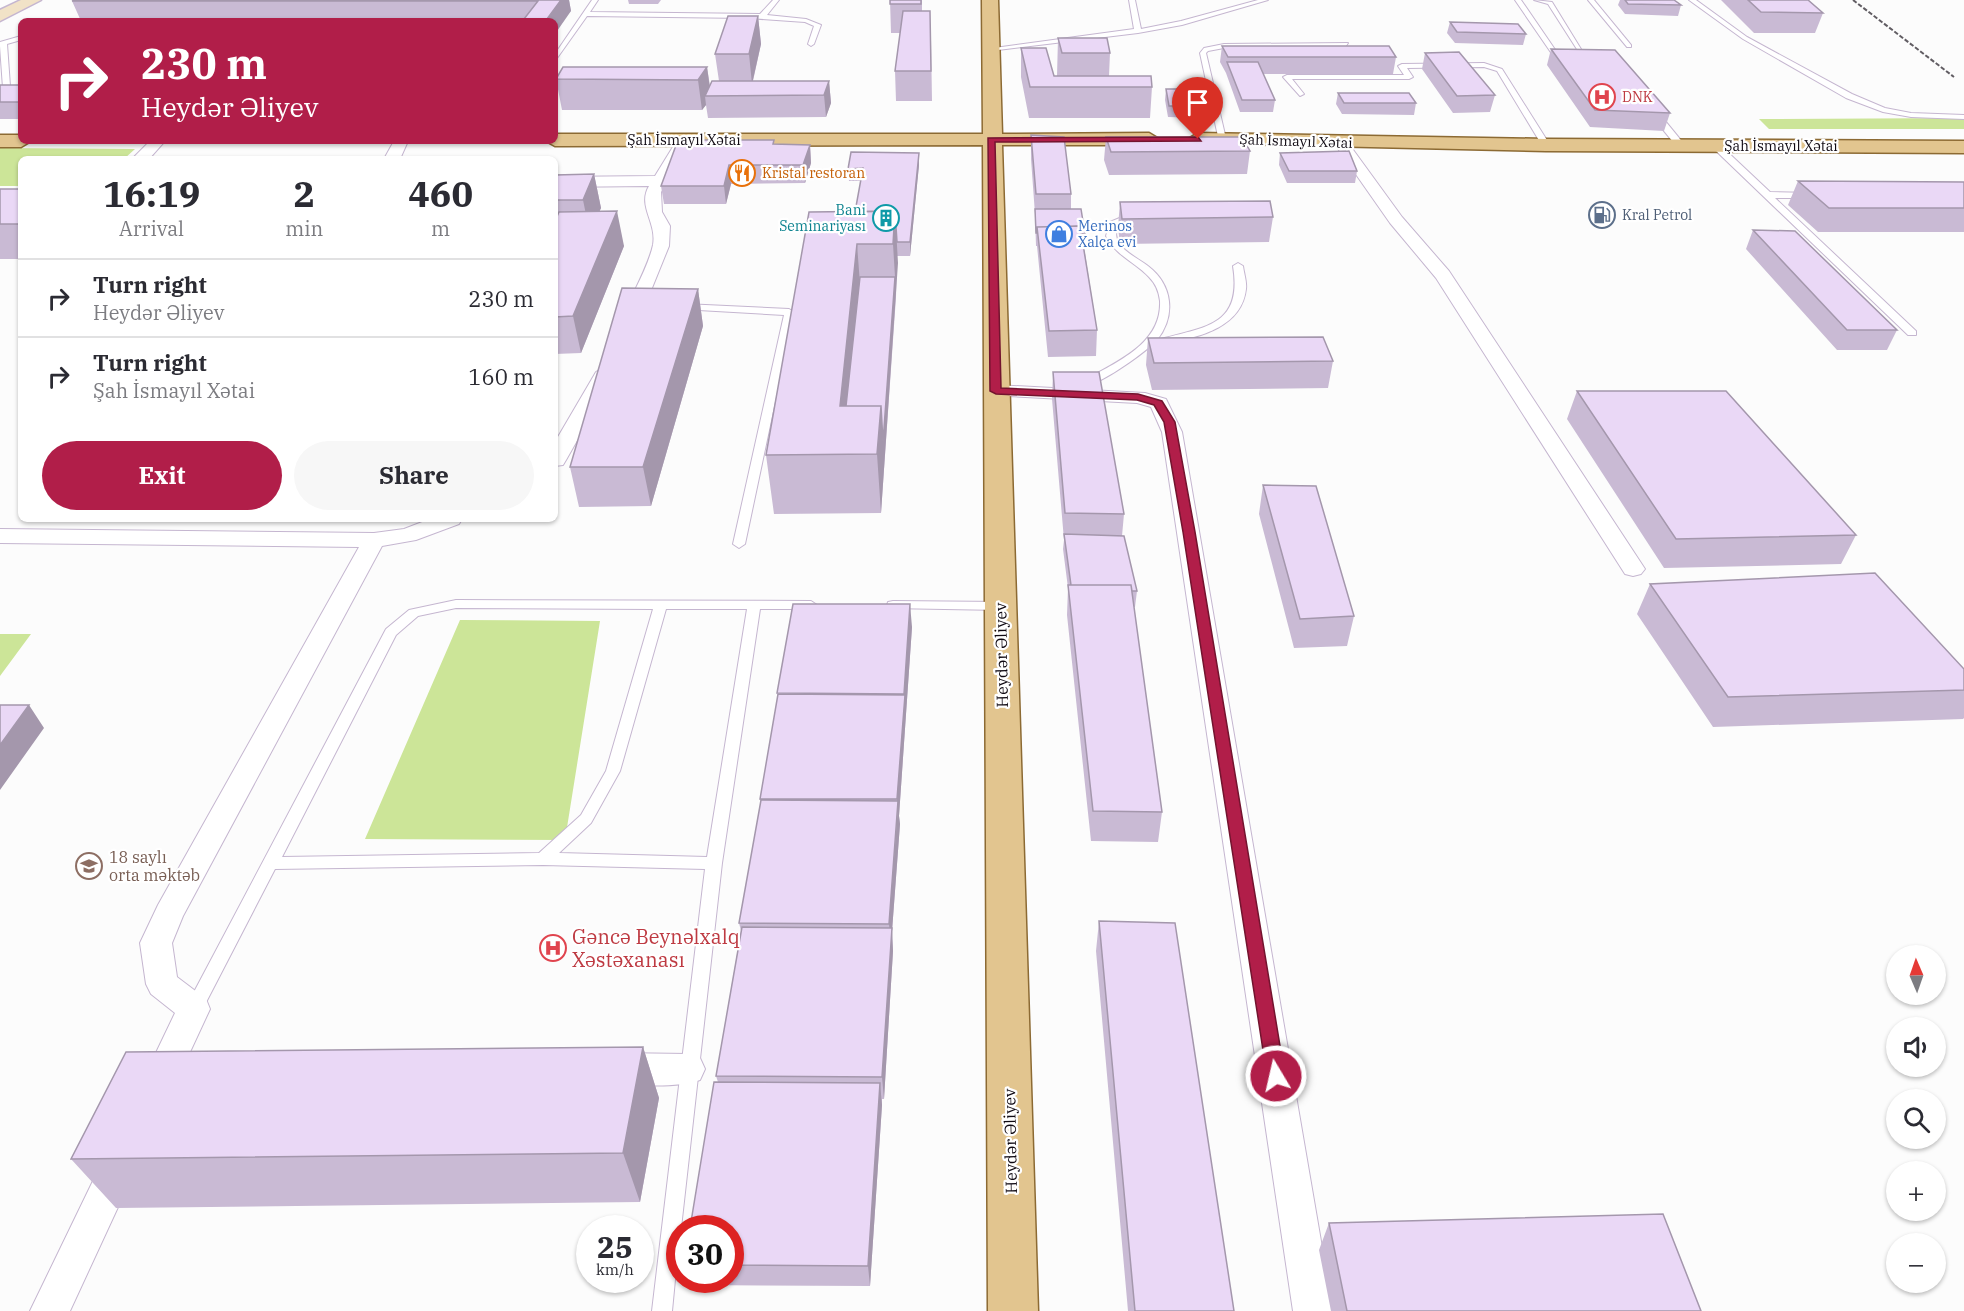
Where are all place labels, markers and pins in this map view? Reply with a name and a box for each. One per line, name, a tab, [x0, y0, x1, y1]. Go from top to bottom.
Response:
pin	[1172, 77, 1223, 139]
hospital icon: DNK	[1587, 82, 1617, 112]
place label: DNK	[1622, 88, 1653, 106]
restaurant icon: Kristal restoran	[727, 158, 757, 188]
place label: Kristal restoran	[762, 164, 865, 182]
fuel station icon: Kral Petrol	[1587, 200, 1617, 230]
place label: Bani Seminariyası	[779, 201, 866, 235]
building icon: Bani Seminariyası	[871, 203, 901, 233]
place label: Kral Petrol	[1622, 206, 1692, 224]
place label: Merinos Xalça evi	[1078, 217, 1137, 251]
shop icon: Merinos Xalça evi	[1044, 219, 1074, 249]
place label: 18 saylı orta məktəb	[109, 847, 200, 885]
school or university icon: 18 saylı orta məktəb	[74, 851, 104, 881]
place label: Gəncə Beynəlxalq Xəstəxanası	[572, 923, 740, 973]
hospital icon: Gəncə Beynəlxalq Xəstəxanası	[538, 933, 568, 963]

